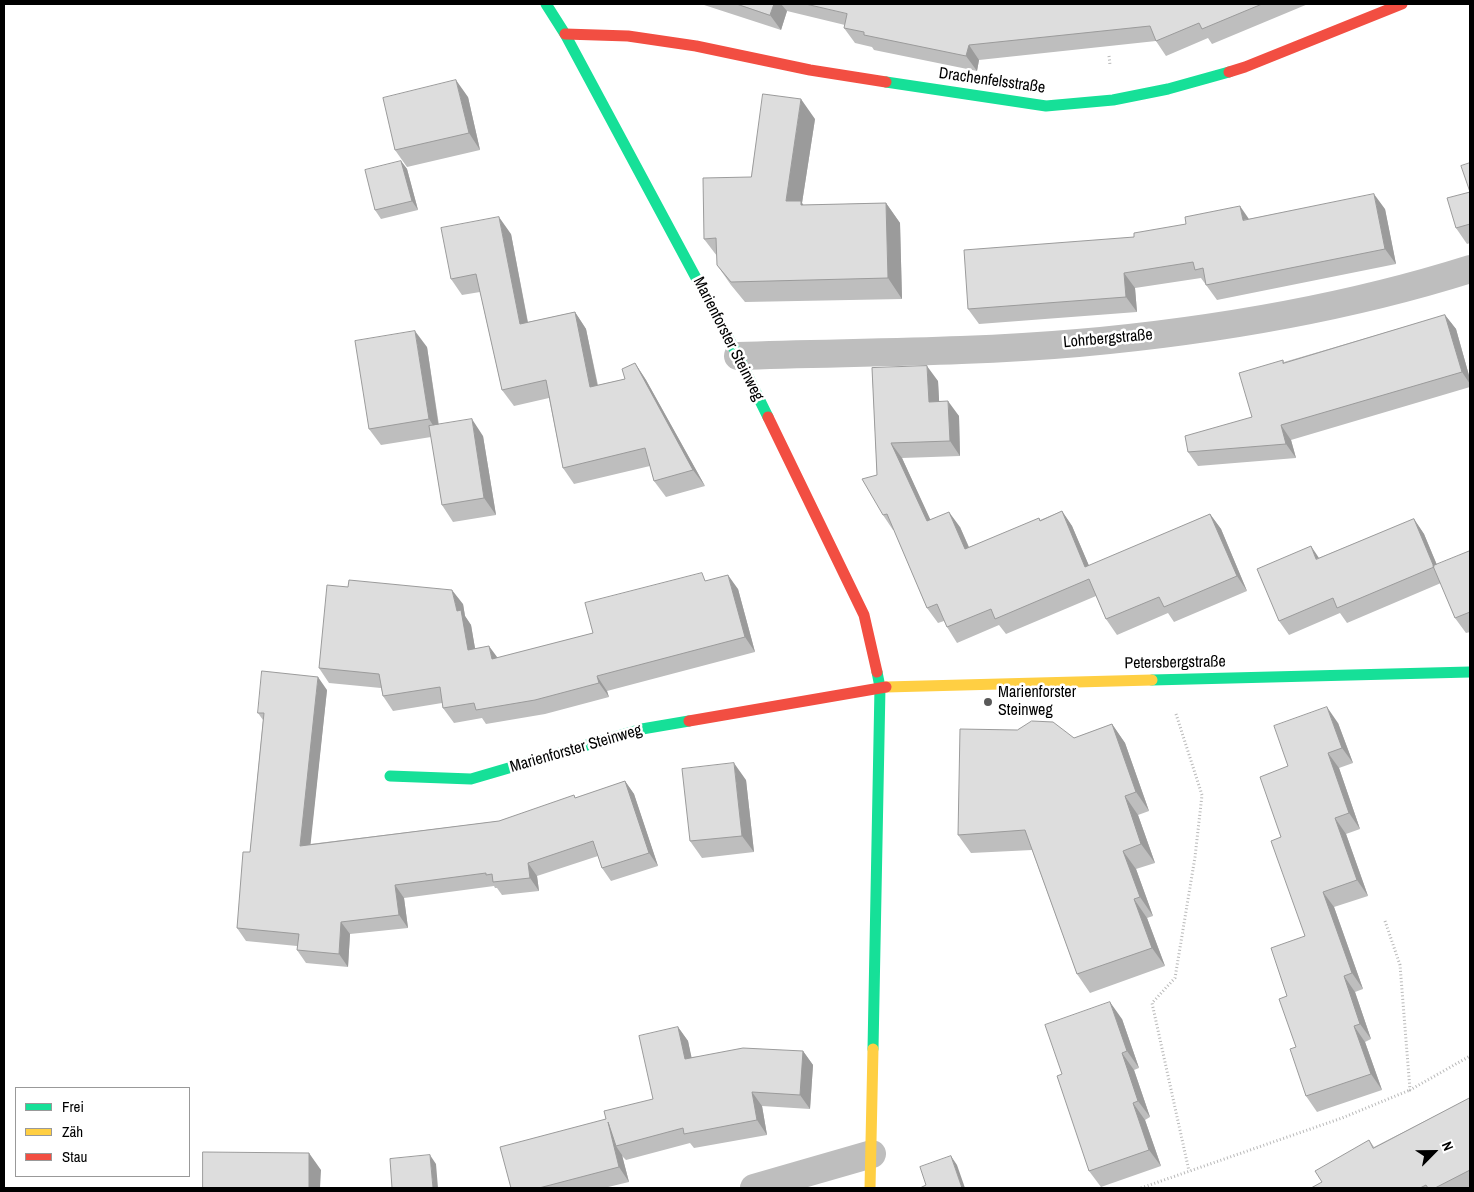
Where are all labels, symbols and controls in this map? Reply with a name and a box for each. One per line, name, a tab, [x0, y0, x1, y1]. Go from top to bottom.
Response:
street label: Drachenfelsstraße	[938, 64, 1046, 98]
street label: Marienforster Steinweg	[688, 274, 768, 404]
street label: Lohrbergstraße	[1062, 326, 1154, 352]
street label: Petersbergstraße	[1124, 653, 1226, 673]
place label: Marienforster Steinweg	[998, 683, 1076, 721]
marker: Marienforster Steinweg	[982, 696, 994, 708]
street label: Marienforster Steinweg	[508, 721, 644, 777]
legend	[15, 1087, 190, 1177]
text: Frei	[62, 1096, 84, 1117]
text: Zäh	[62, 1121, 83, 1142]
north arrow	[1409, 1127, 1459, 1177]
text: N	[1438, 1139, 1458, 1153]
text: Stau	[62, 1146, 87, 1167]

